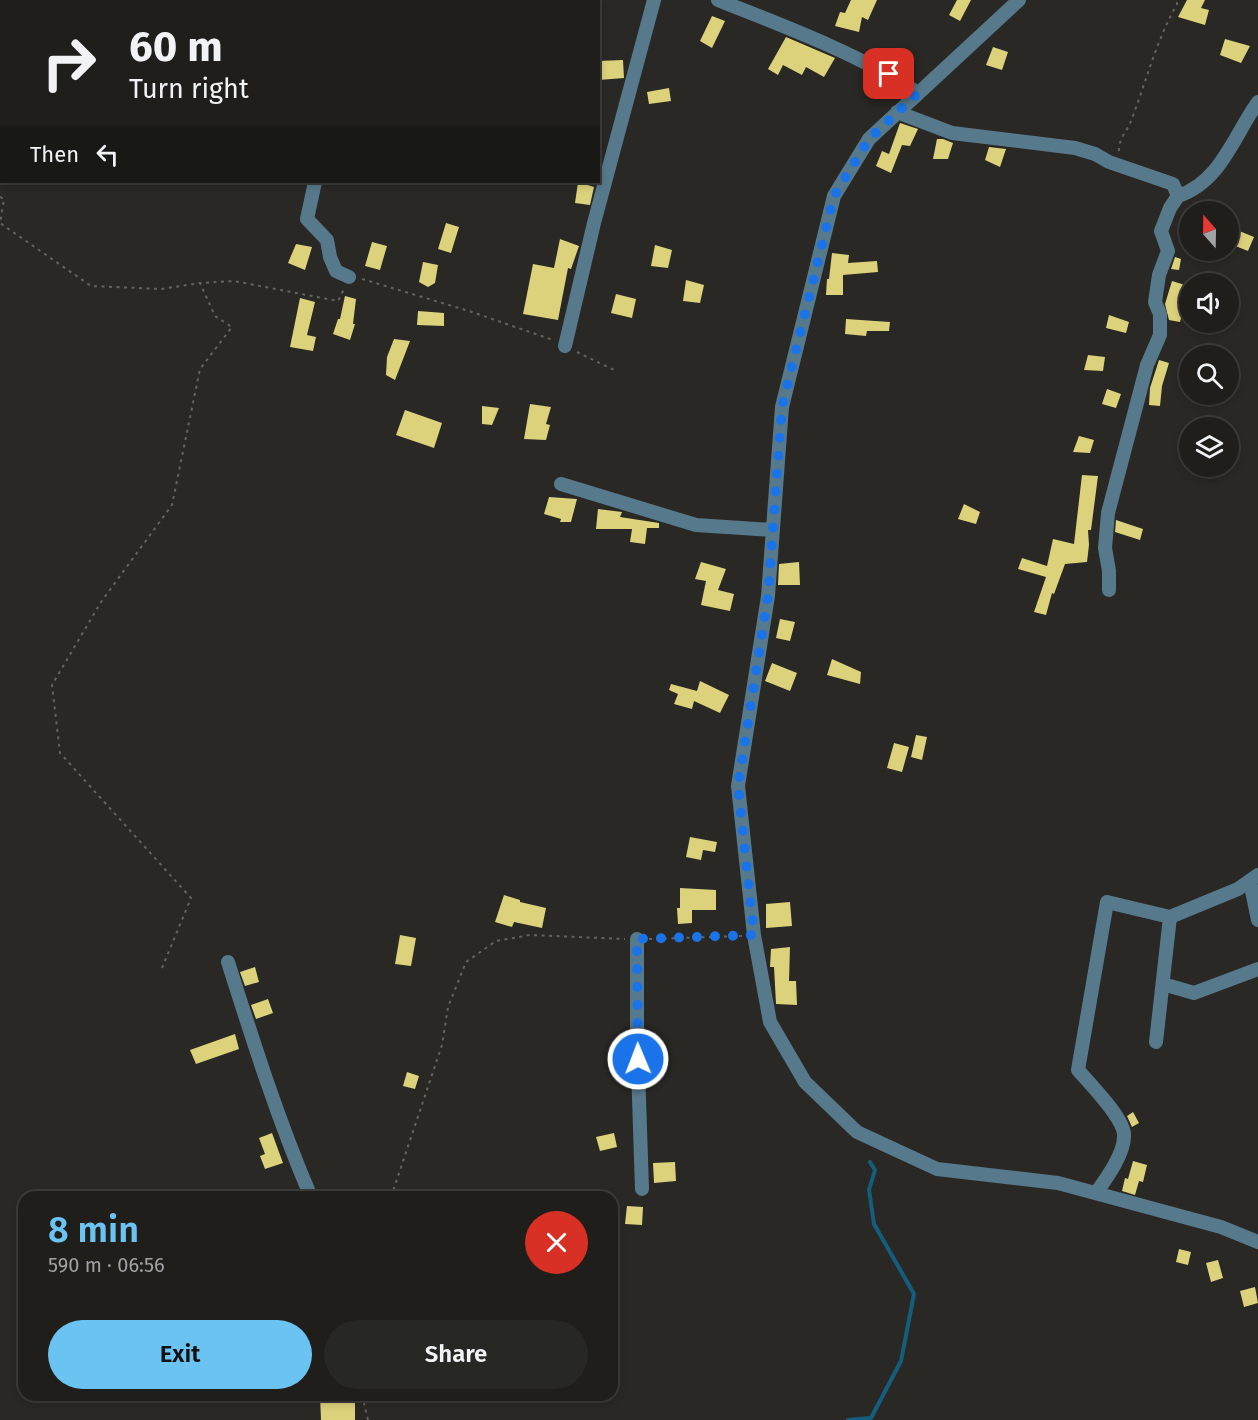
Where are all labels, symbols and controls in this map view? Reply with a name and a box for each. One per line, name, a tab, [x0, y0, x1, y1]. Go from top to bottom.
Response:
text: 60 m	[129, 22, 223, 72]
icon: right	[30, 24, 108, 102]
pin	[863, 48, 914, 99]
icon: arrive	[872, 57, 905, 90]
text: Turn right	[129, 73, 249, 105]
icon: left	[91, 138, 124, 171]
text: Then	[30, 141, 79, 168]
north arrow	[1179, 201, 1239, 261]
map controls	[1179, 201, 1239, 477]
button: sound	[1179, 273, 1239, 333]
button: search	[1179, 345, 1239, 405]
button: layers	[1179, 417, 1239, 477]
position arrow	[606, 1027, 670, 1091]
text: 8 min	[48, 1208, 139, 1252]
button: close	[525, 1211, 588, 1274]
text: 590 m · 06:56	[48, 1253, 165, 1277]
button: Exit	[48, 1320, 312, 1389]
button: Share	[324, 1320, 588, 1389]

